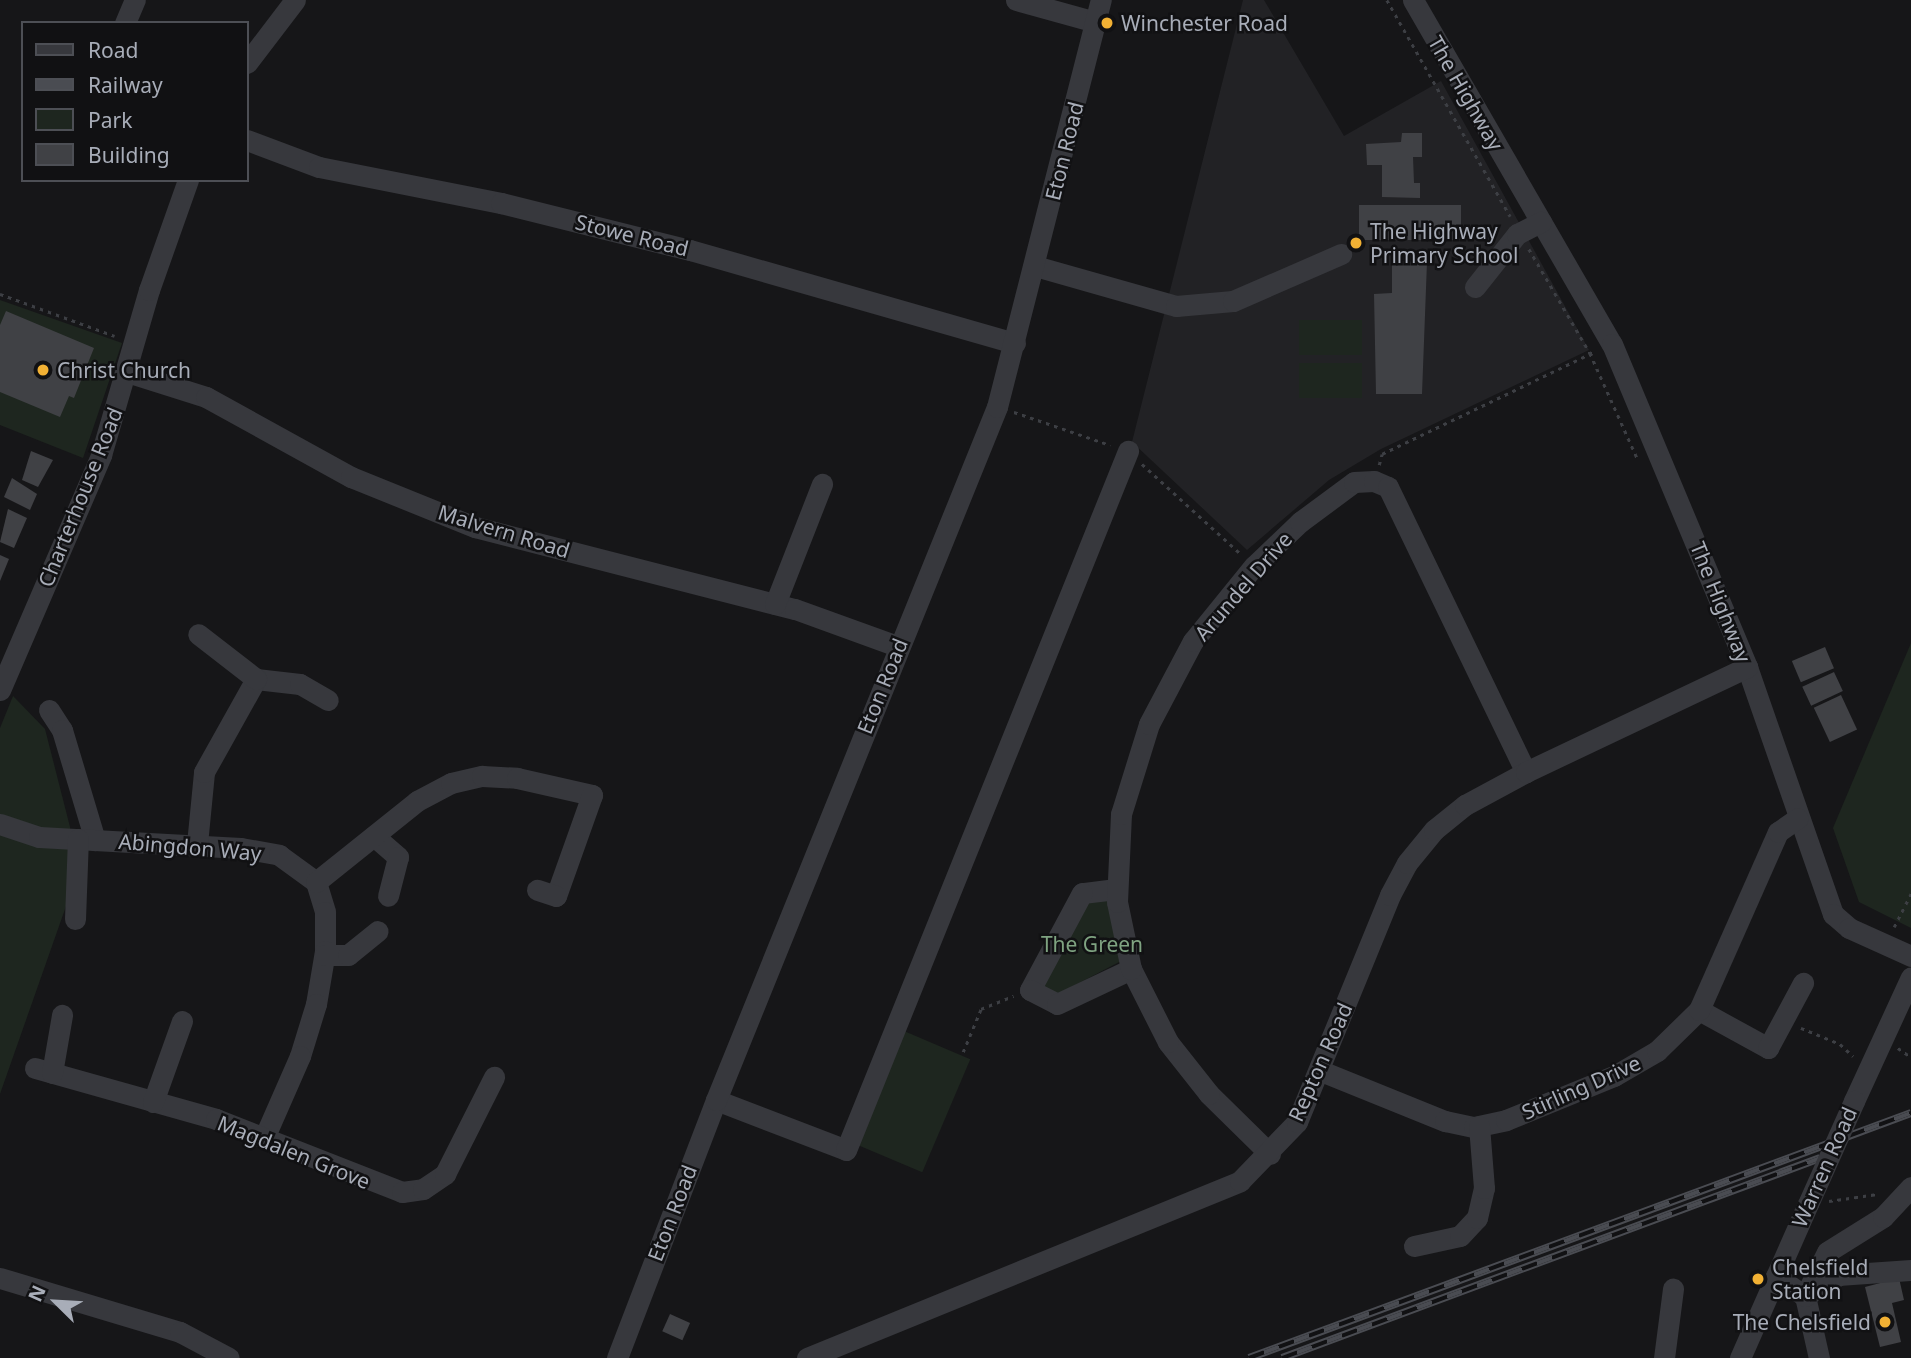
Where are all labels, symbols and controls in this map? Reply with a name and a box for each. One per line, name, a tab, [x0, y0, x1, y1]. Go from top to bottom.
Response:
place label: Winchester Road	[1121, 10, 1288, 36]
marker: Winchester Road	[1099, 15, 1115, 31]
legend	[21, 21, 248, 182]
street label: The Highway	[1423, 31, 1509, 155]
text: Road	[88, 36, 138, 64]
text: Railway	[88, 71, 163, 99]
street label: Eton Road	[1040, 99, 1088, 203]
text: Park	[88, 106, 132, 134]
text: Building	[88, 141, 170, 169]
street label: Stowe Road	[573, 209, 691, 261]
place label: The Highway Primary School	[1370, 218, 1518, 268]
marker: The Highway Primary School	[1348, 235, 1364, 251]
place label: Christ Church	[57, 357, 191, 383]
marker: Christ Church	[35, 362, 51, 378]
street label: Charterhouse Road	[32, 404, 128, 590]
street label: Malvern Road	[435, 499, 573, 563]
street label: Arundel Drive	[1189, 527, 1297, 645]
street label: The Highway	[1685, 538, 1757, 666]
street label: Eton Road	[851, 635, 913, 737]
street label: Abingdon Way	[118, 828, 262, 866]
park label: The Green	[1041, 931, 1143, 957]
street label: Repton Road	[1283, 999, 1357, 1125]
street label: Stirling Drive	[1518, 1050, 1644, 1124]
street label: Warren Road	[1786, 1103, 1862, 1231]
street label: Magdalen Grove	[214, 1110, 374, 1194]
street label: Eton Road	[642, 1161, 702, 1265]
place label: Chelsfield Station	[1772, 1254, 1868, 1304]
north arrow	[21, 1267, 91, 1337]
marker: Chelsfield Station	[1750, 1271, 1766, 1287]
text: N	[22, 1281, 52, 1306]
place label: The Chelsfield	[1733, 1309, 1871, 1335]
marker: The Chelsfield	[1877, 1314, 1893, 1330]

